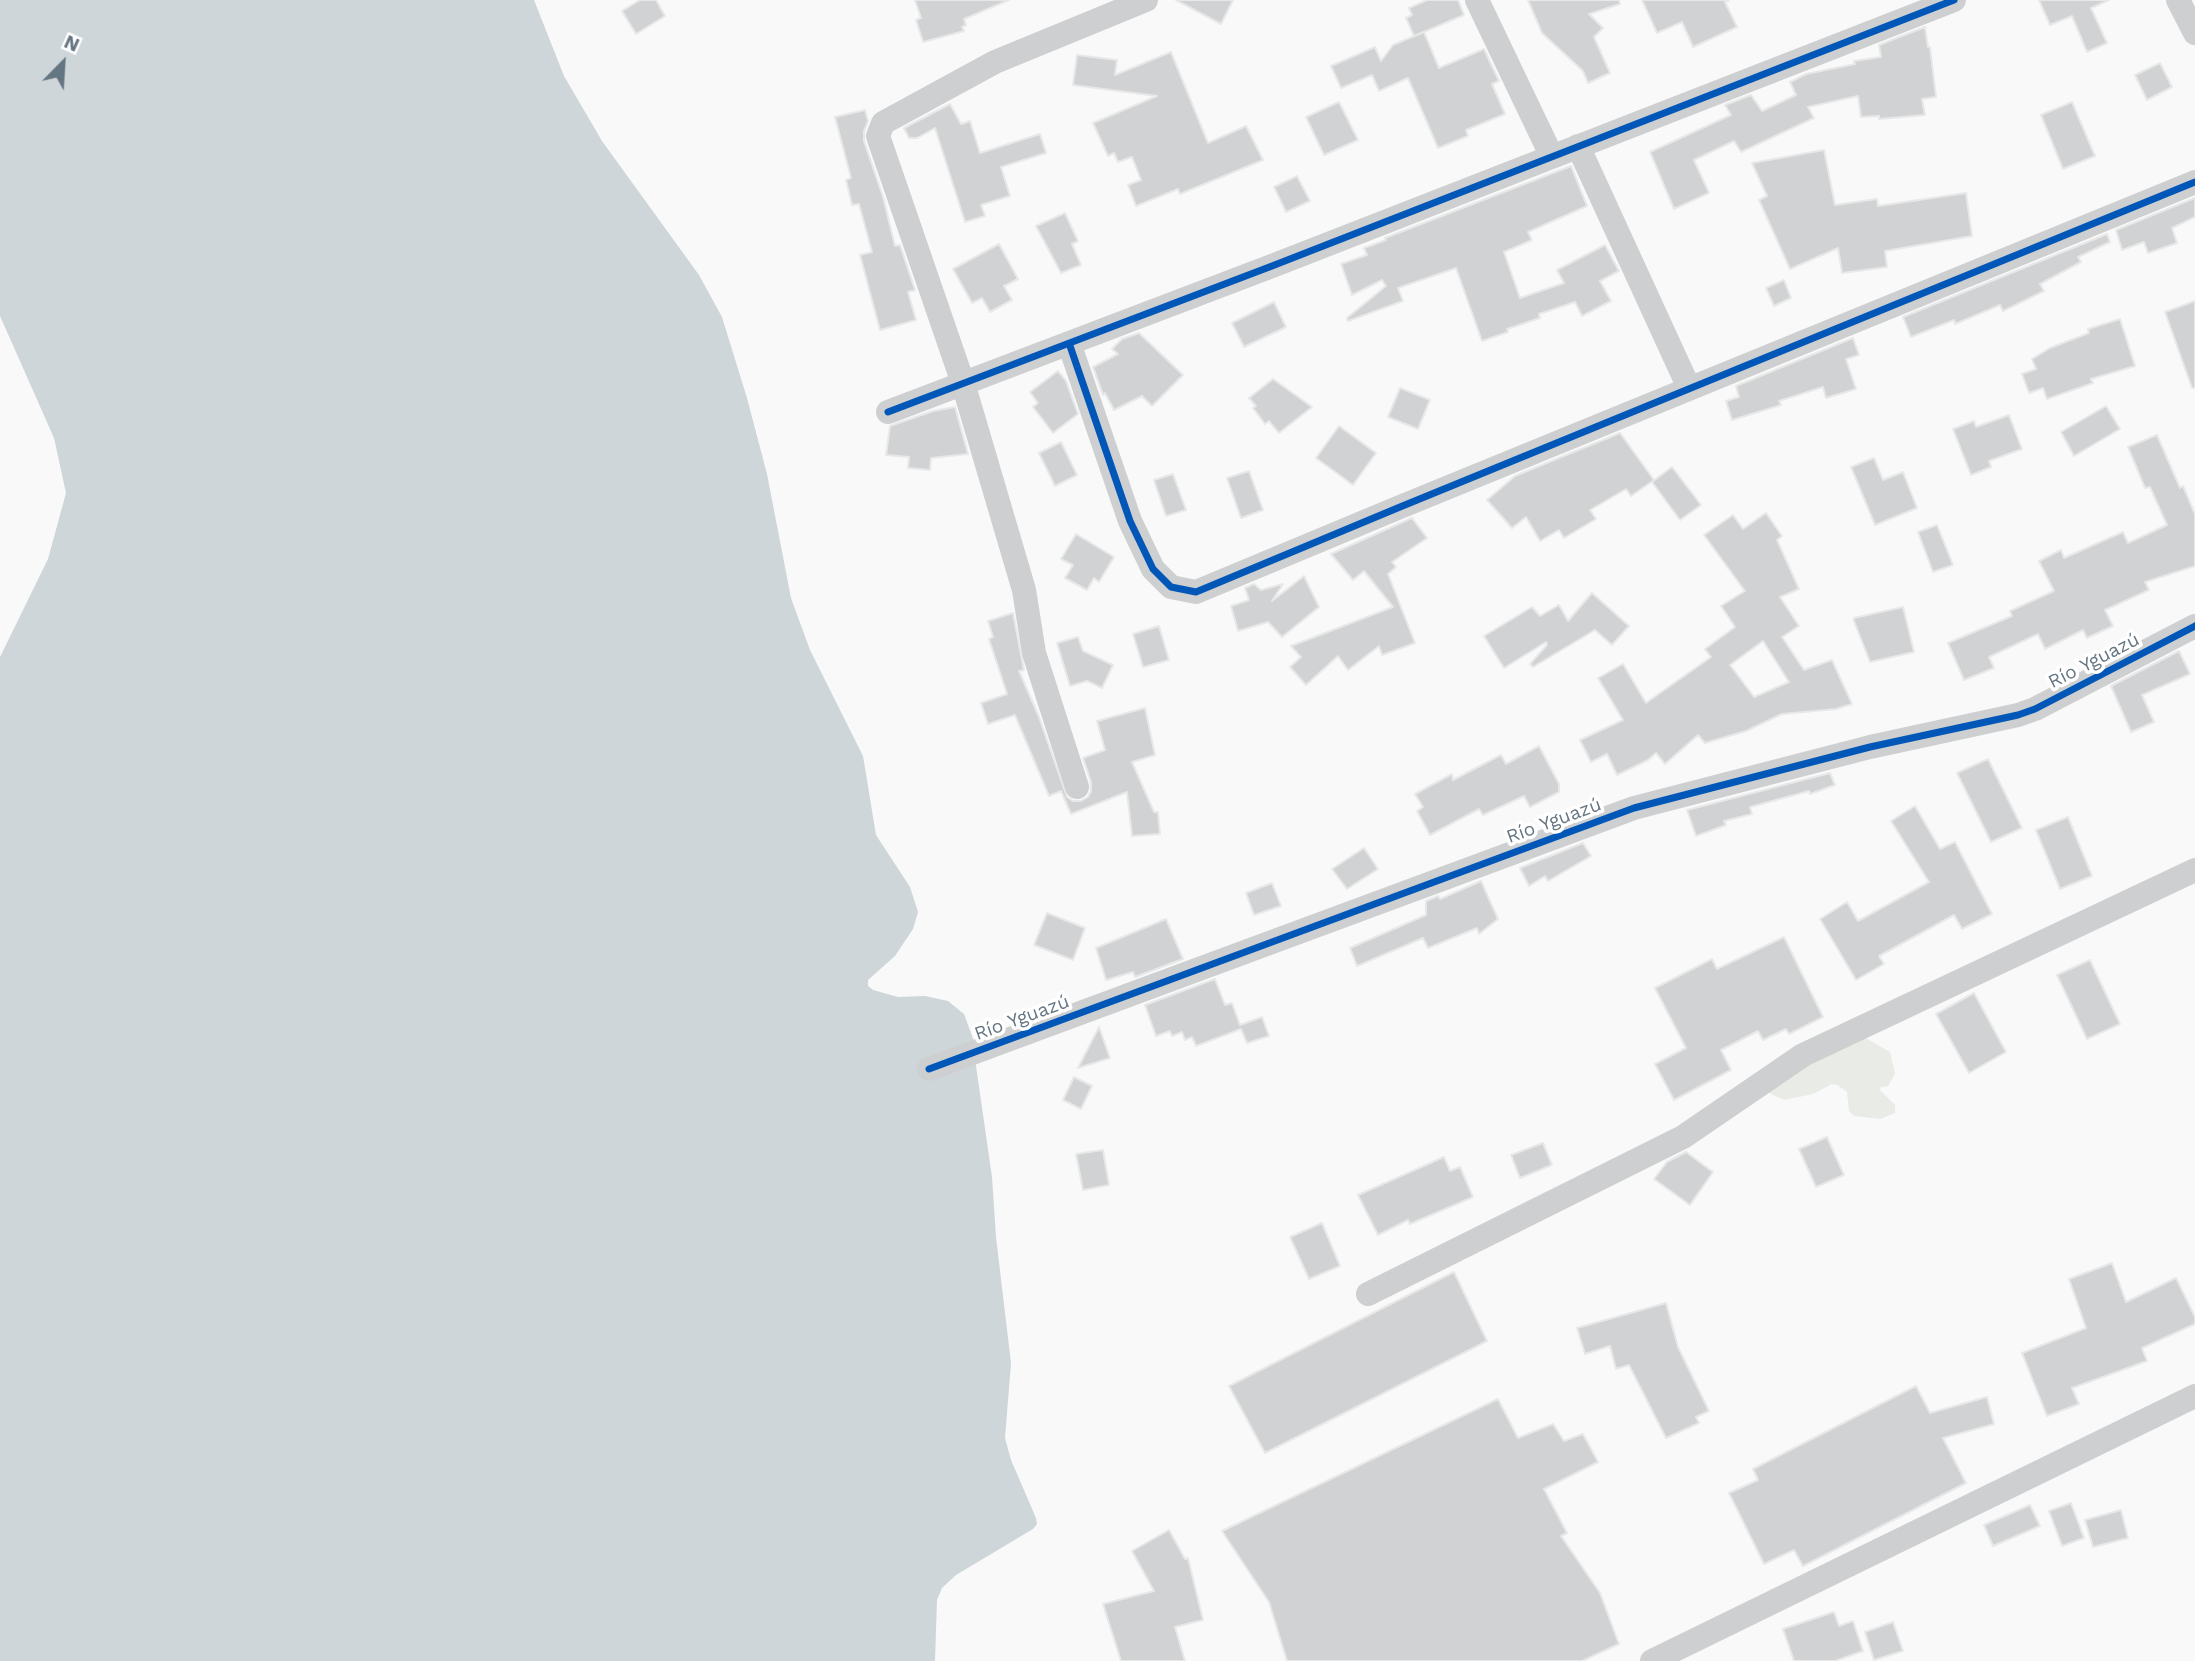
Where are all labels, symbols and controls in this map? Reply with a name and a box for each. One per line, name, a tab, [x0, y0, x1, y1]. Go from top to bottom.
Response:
north arrow	[28, 28, 98, 98]
text: N	[61, 30, 83, 57]
street label: Río Yguazú	[2045, 628, 2143, 694]
street label: Río Yguazú	[1503, 793, 1605, 849]
street label: Río Yguazú	[971, 990, 1073, 1046]

